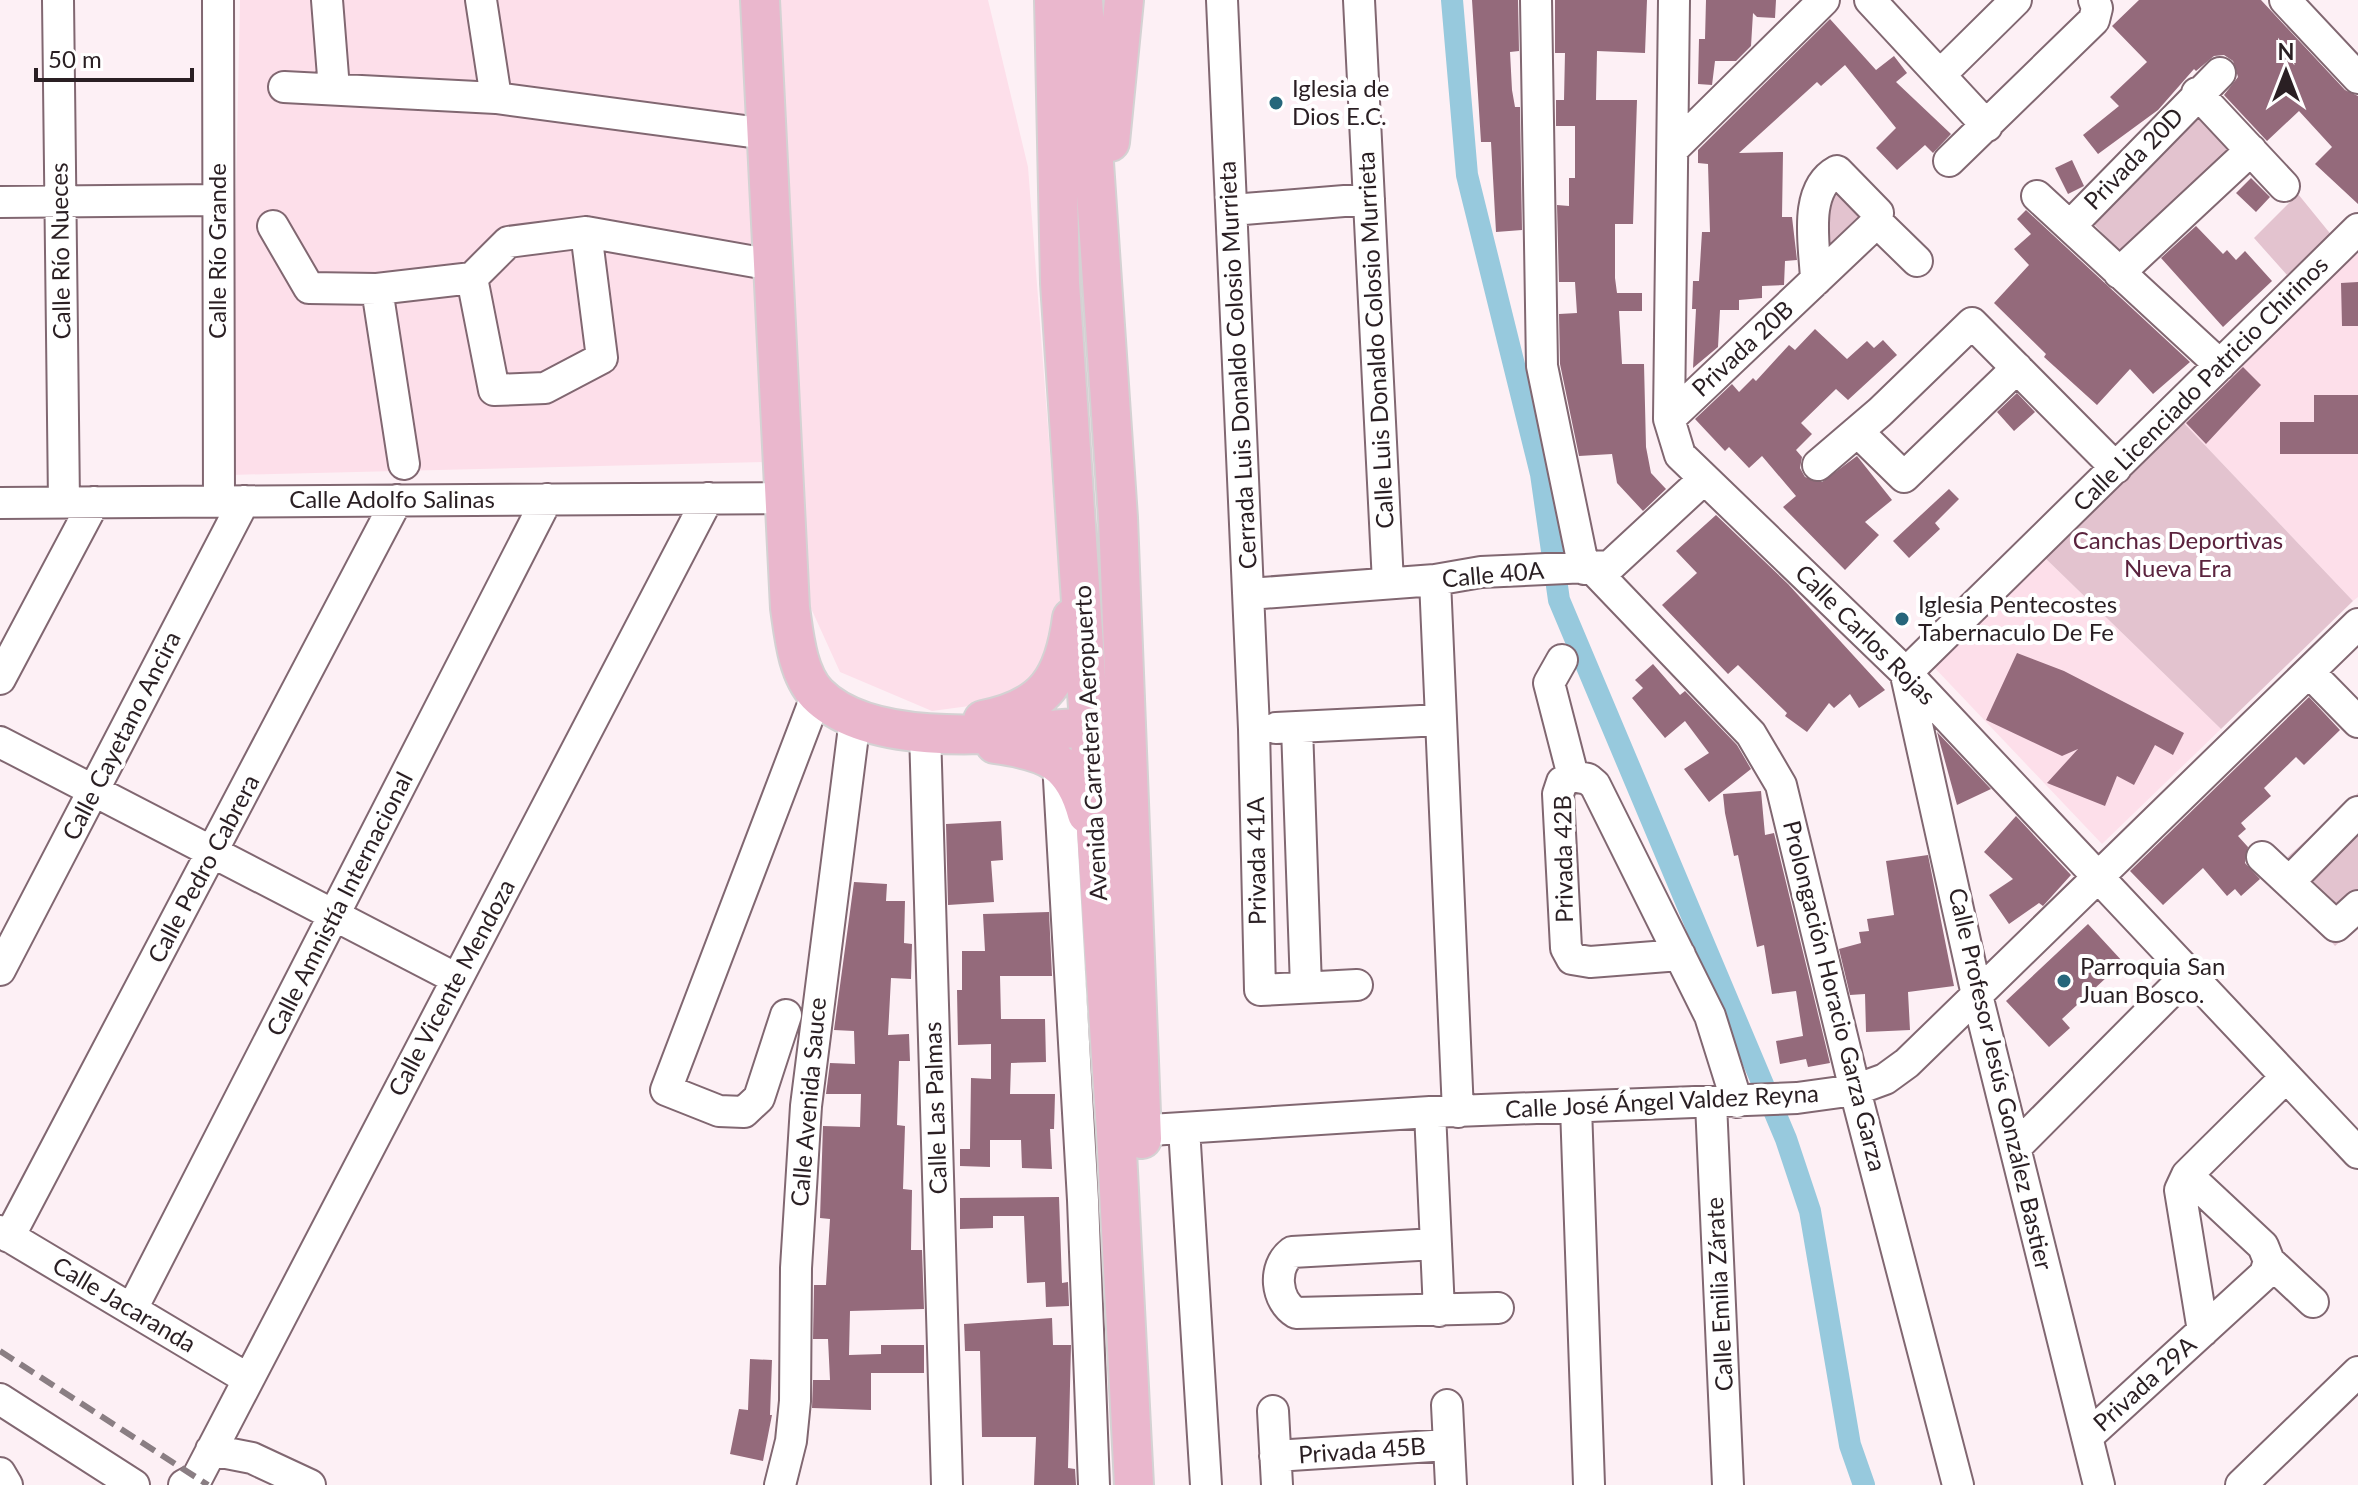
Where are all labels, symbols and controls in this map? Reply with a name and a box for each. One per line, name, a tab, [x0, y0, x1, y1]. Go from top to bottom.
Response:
scale bar	[36, 32, 192, 82]
north arrow	[2246, 32, 2326, 112]
text: N	[2278, 38, 2294, 65]
text: 50 m	[48, 44, 102, 73]
place label: Iglesia de Dios E.C.	[1292, 73, 1389, 130]
marker: Iglesia de Dios E.C.	[1267, 94, 1285, 112]
street label: Privada 20D	[2077, 101, 2189, 215]
street label: Calle Luis Donaldo Colosio Murrieta	[1350, 151, 1399, 529]
street label: Cerrada Luis Donaldo Colosio Murrieta	[1211, 160, 1262, 570]
street label: Calle Río Nueces	[43, 162, 76, 340]
street label: Calle Río Grande	[202, 163, 231, 339]
street label: Calle Licenciado Patricio Chirinos	[2066, 249, 2334, 517]
street label: Privada 20B	[1685, 294, 1799, 402]
street label: Calle Adolfo Salinas	[289, 484, 495, 513]
park label: Canchas Deportivas Nueva Era	[2073, 525, 2283, 582]
street label: Calle 40A	[1441, 555, 1546, 592]
street label: Calle Carlos Rojas	[1790, 558, 1942, 710]
street label: Avenida Carretera Aeropuerto	[1067, 584, 1112, 902]
place label: Iglesia Pentecostes Tabernaculo De Fe	[1918, 589, 2117, 646]
marker: Iglesia Pentecostes Tabernaculo De Fe	[1893, 610, 1911, 628]
street label: Calle Cayetano Ancira	[55, 626, 186, 845]
street label: Calle Amnistía Internacional	[259, 766, 418, 1040]
street label: Calle Pedro Cabrera	[141, 769, 264, 967]
street label: Privada 42B	[1547, 795, 1578, 923]
street label: Privada 41A	[1240, 796, 1271, 925]
street label: Prolongación Horacio Garza Garza	[1778, 817, 1893, 1174]
street label: Calle Vicente Mendoza	[381, 874, 520, 1101]
street label: Calle Profesor Jesús González Bastier	[1943, 885, 2060, 1273]
place label: Parroquia San Juan Bosco.	[2080, 951, 2225, 1008]
marker: Parroquia San Juan Bosco.	[2055, 972, 2073, 990]
street label: Calle Avenida Sauce	[784, 996, 831, 1208]
street label: Calle Las Palmas	[917, 1021, 952, 1195]
street label: Calle José Ángel Valdez Reyna	[1504, 1078, 1820, 1123]
street label: Calle Emilia Zárate	[1699, 1196, 1738, 1392]
street label: Calle Jacaranda	[48, 1250, 202, 1358]
street label: Privada 29A	[2087, 1329, 2202, 1437]
street label: Privada 45B	[1297, 1431, 1427, 1468]

